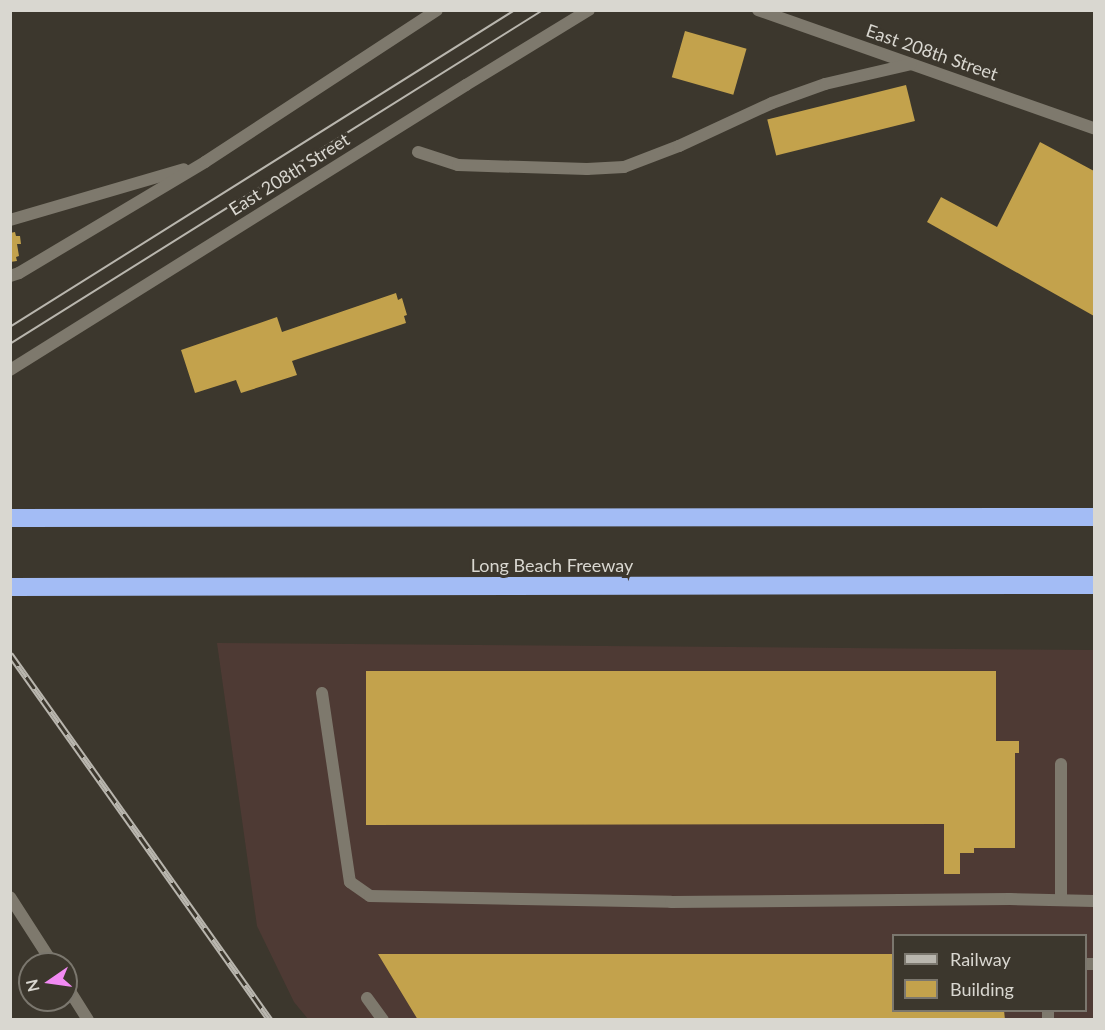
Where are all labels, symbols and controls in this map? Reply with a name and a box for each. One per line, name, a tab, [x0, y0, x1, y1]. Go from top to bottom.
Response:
street label: East 208th Street	[863, 19, 1001, 85]
street label: East 208th Street	[225, 128, 353, 220]
street label: Long Beach Freeway	[471, 554, 633, 576]
legend	[892, 934, 1087, 1012]
text: Railway	[950, 948, 1011, 970]
north arrow	[18, 952, 78, 1012]
text: N	[21, 978, 43, 994]
text: Building	[950, 978, 1014, 1000]

